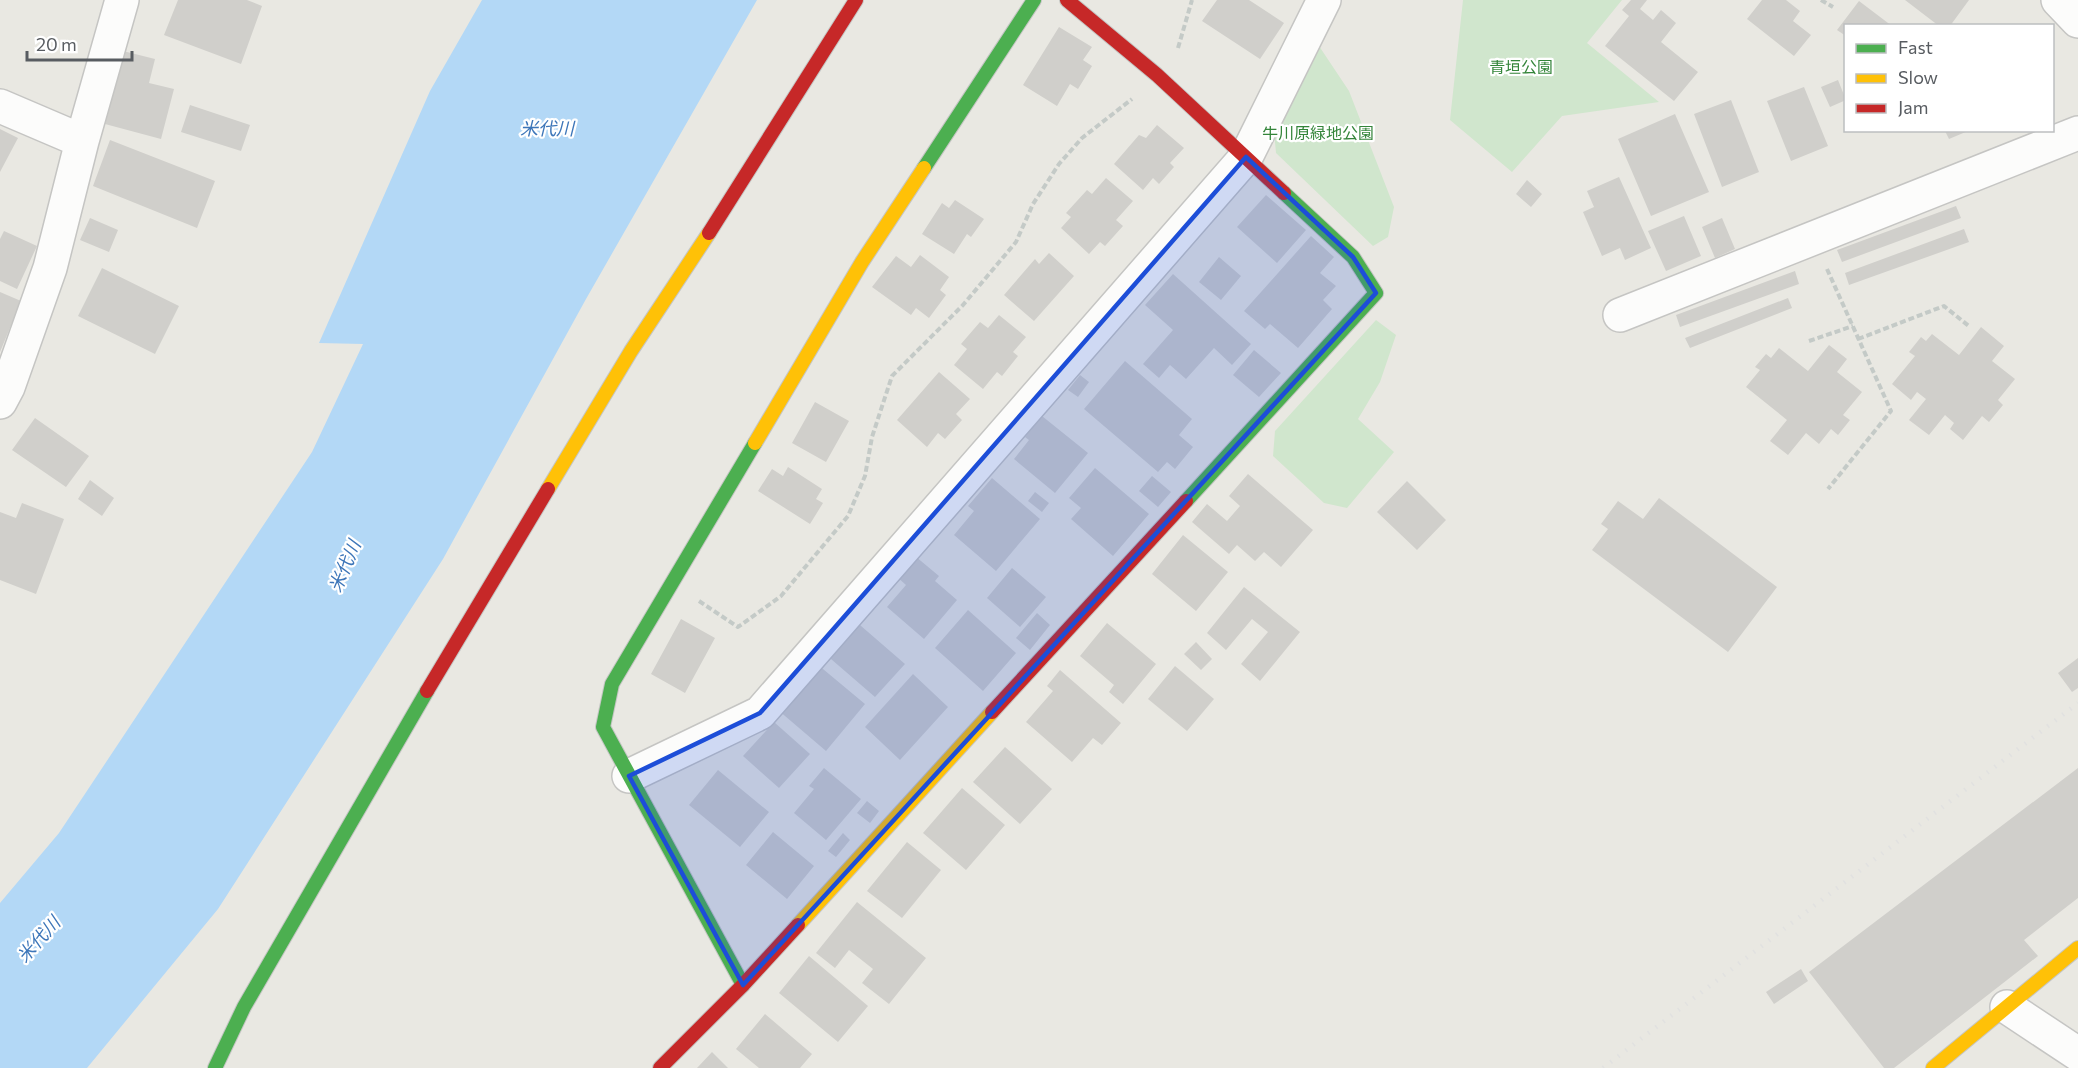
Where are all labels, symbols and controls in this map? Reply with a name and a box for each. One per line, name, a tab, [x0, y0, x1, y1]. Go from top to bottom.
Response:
scale bar	[27, 24, 132, 62]
legend	[1844, 24, 2054, 132]
text: 20 m	[36, 33, 77, 55]
text: Fast	[1898, 36, 1933, 58]
park label: 青垣公園	[1489, 57, 1553, 76]
text: Slow	[1898, 66, 1938, 88]
text: Jam	[1898, 96, 1928, 118]
water label: 米代川	[520, 117, 576, 139]
park label: 牛川原緑地公園	[1262, 123, 1374, 142]
water label: 米代川	[323, 535, 365, 595]
water label: 米代川	[12, 910, 66, 966]

